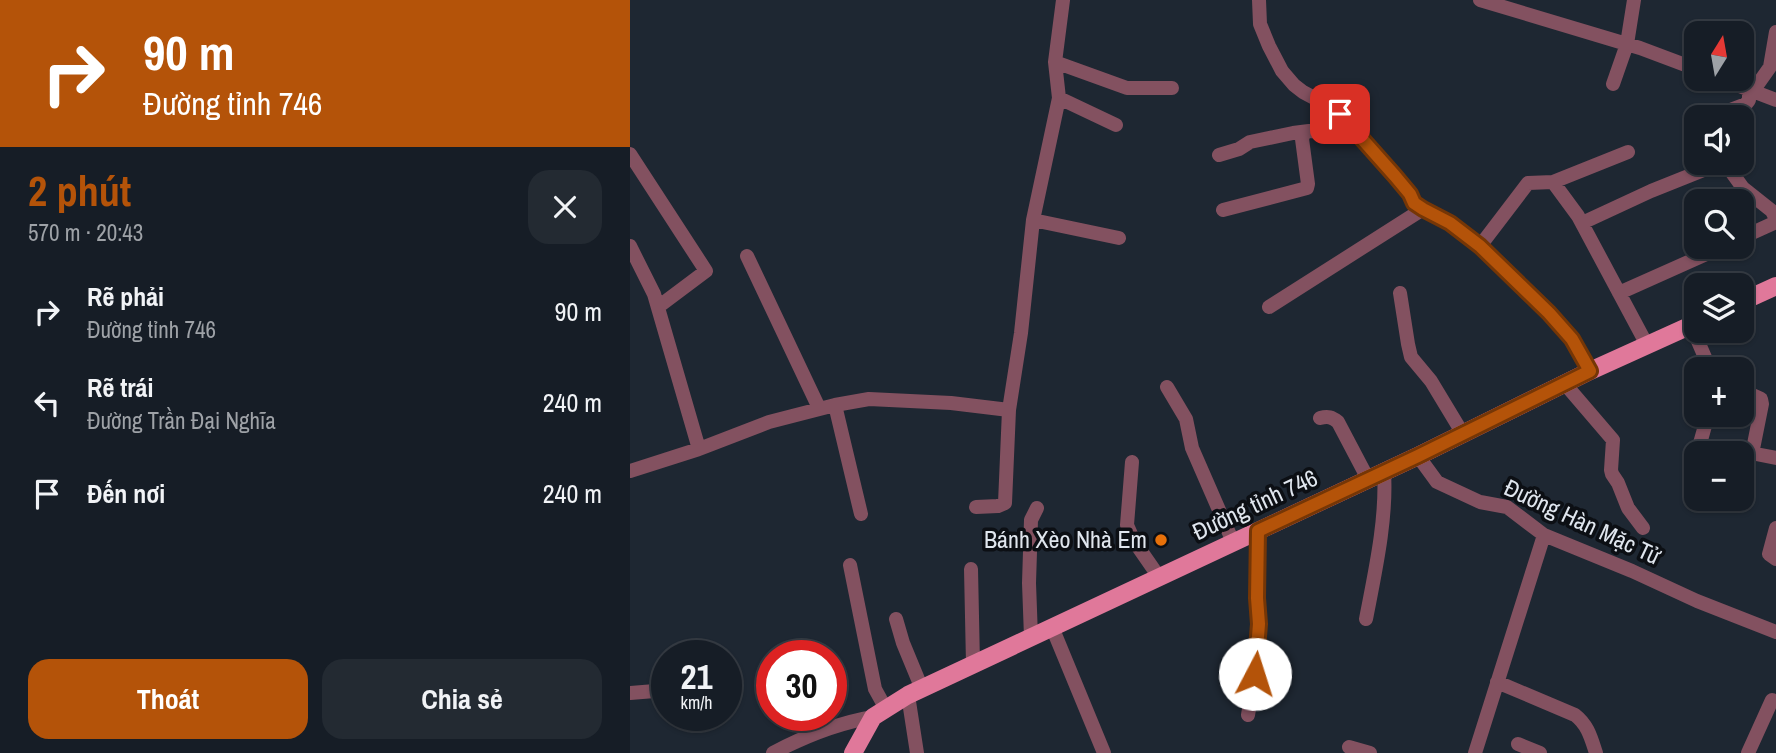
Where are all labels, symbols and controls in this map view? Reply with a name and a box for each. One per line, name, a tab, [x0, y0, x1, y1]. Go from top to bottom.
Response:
text: 90 m	[143, 19, 235, 85]
north arrow	[1684, 21, 1754, 91]
map controls	[1684, 21, 1754, 511]
icon: right	[28, 28, 119, 119]
text: Đường tỉnh 746	[143, 82, 322, 125]
pin	[1310, 84, 1370, 144]
icon: arrive	[1321, 95, 1359, 133]
button: sound	[1684, 105, 1754, 175]
text: 2 phút	[28, 163, 131, 219]
button: close	[528, 170, 602, 244]
button: search	[1684, 189, 1754, 259]
text: 570 m · 20:43	[28, 217, 143, 248]
button: layers	[1684, 273, 1754, 343]
text: Rẽ phải	[87, 279, 164, 314]
icon: right	[28, 293, 66, 331]
text: 90 m	[555, 294, 602, 329]
text: Đường tỉnh 746	[87, 314, 216, 345]
button: +	[1684, 357, 1754, 427]
text: Rẽ trái	[87, 370, 153, 405]
icon: left	[28, 384, 66, 422]
text: 240 m	[543, 385, 602, 420]
text: Đường Trần Đại Nghĩa	[87, 405, 276, 436]
button: −	[1684, 441, 1754, 511]
street label: Đường tỉnh 746	[1187, 461, 1322, 547]
street label: Đường Hàn Mặc Tử	[1499, 471, 1667, 572]
icon: arrive	[28, 475, 66, 513]
text: Đến nơi	[87, 476, 165, 511]
text: 240 m	[543, 476, 602, 511]
place label: Bánh Xèo Nhà Em	[984, 523, 1147, 555]
marker: Bánh Xèo Nhà Em	[1153, 532, 1169, 548]
position arrow	[1218, 637, 1292, 711]
speed limit sign: 30	[756, 640, 847, 731]
text: 21	[681, 653, 712, 700]
button: Thoát	[28, 659, 308, 739]
button: Chia sẻ	[322, 659, 602, 739]
text: km/h	[681, 690, 713, 715]

